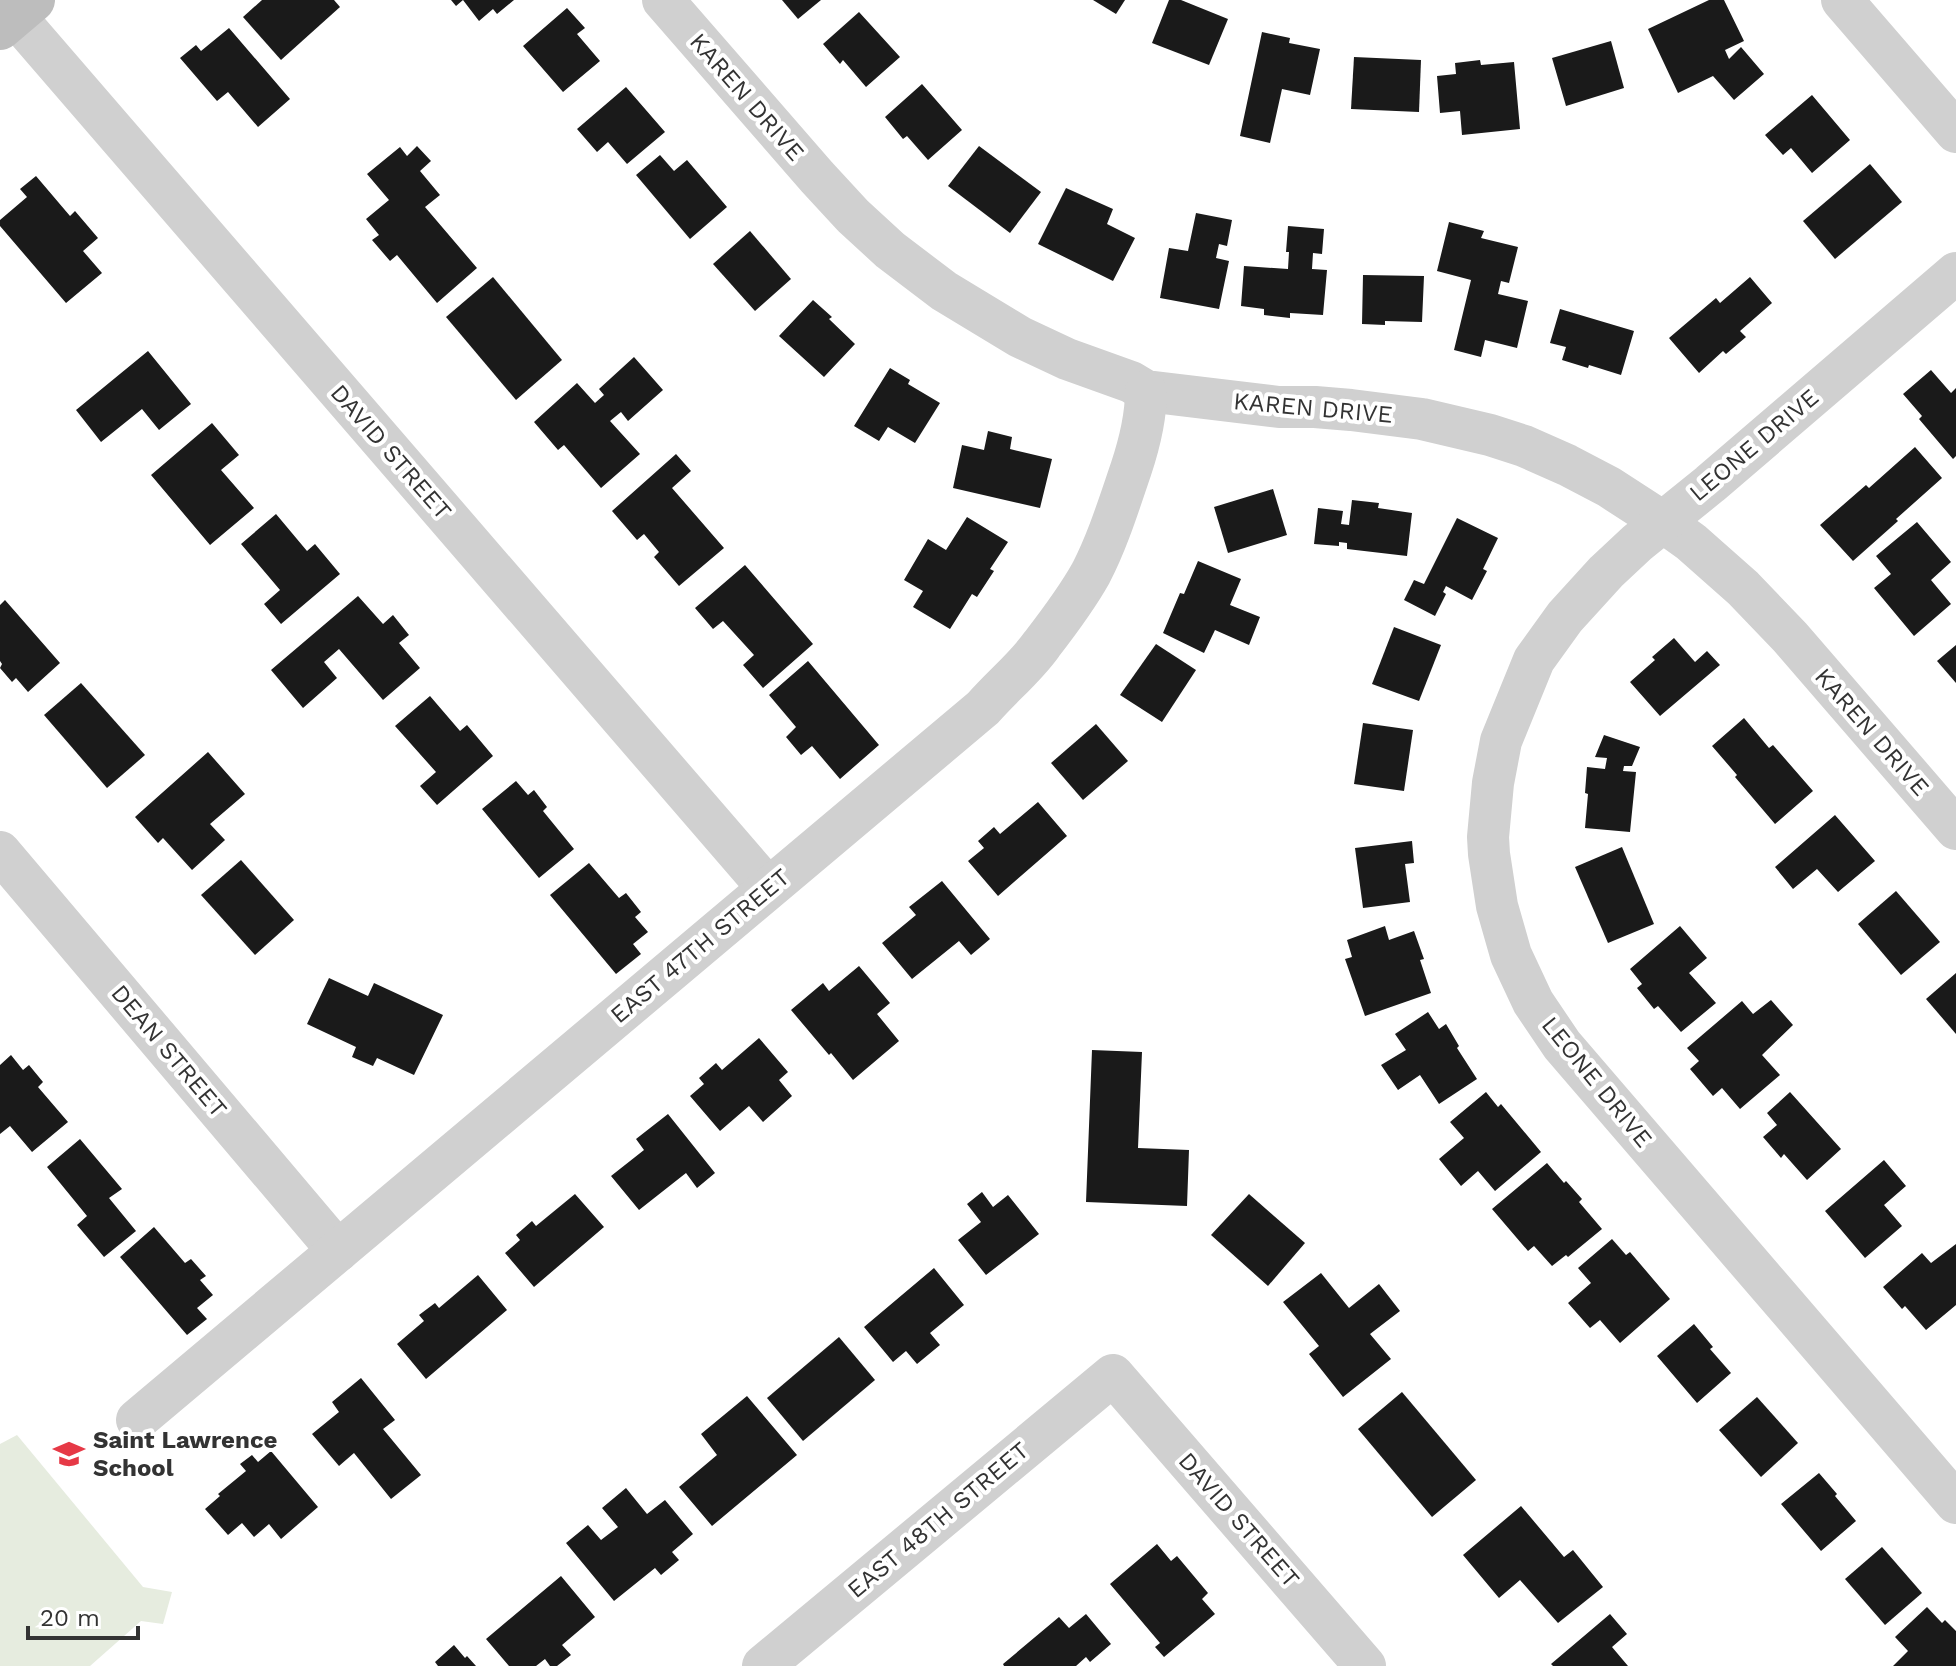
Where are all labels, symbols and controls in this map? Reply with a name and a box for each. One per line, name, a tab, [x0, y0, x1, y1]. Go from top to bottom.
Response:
street label: KAREN DRIVE	[684, 27, 810, 167]
street label: DAVID STREET	[325, 379, 457, 525]
street label: LEONE DRIVE	[1684, 383, 1824, 507]
street label: KAREN DRIVE	[1232, 387, 1394, 429]
street label: KAREN DRIVE	[1809, 662, 1935, 802]
street label: EAST 47TH STREET	[605, 863, 795, 1029]
street label: DEAN STREET	[105, 979, 233, 1123]
street label: LEONE DRIVE	[1536, 1011, 1658, 1153]
place label: Saint Lawrence School	[93, 1426, 277, 1482]
street label: EAST 48TH STREET	[842, 1436, 1034, 1604]
school or university icon: Saint Lawrence School	[52, 1437, 86, 1471]
street label: DAVID STREET	[1173, 1447, 1305, 1593]
scale bar	[28, 1590, 138, 1640]
text: 20 m	[40, 1604, 100, 1632]

